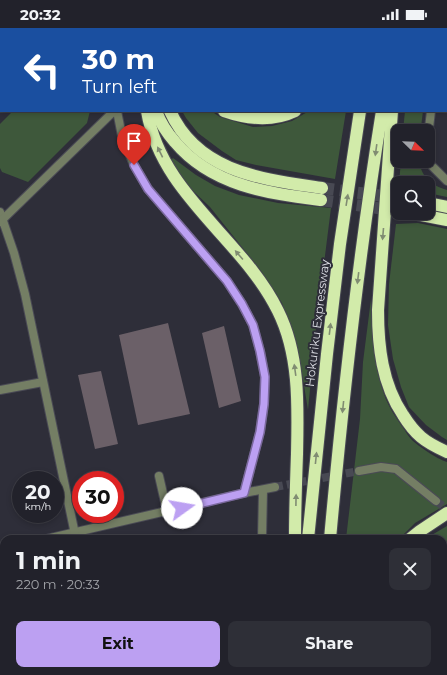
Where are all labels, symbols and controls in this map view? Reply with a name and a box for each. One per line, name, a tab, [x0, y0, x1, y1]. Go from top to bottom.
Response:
text: 20:32	[20, 5, 61, 24]
text: 30 m	[82, 42, 155, 76]
icon: left	[16, 44, 68, 96]
text: Turn left	[82, 76, 157, 98]
pin	[117, 124, 151, 165]
north arrow	[391, 124, 435, 168]
map controls	[391, 124, 435, 220]
icon: arrive	[123, 130, 145, 152]
one-way arrow	[373, 143, 379, 156]
one-way arrow	[157, 147, 163, 158]
button: search	[391, 176, 435, 220]
one-way arrow	[344, 194, 350, 206]
one-way arrow	[380, 228, 387, 240]
one-way arrow	[235, 250, 244, 260]
street label: Hokuriku Expressway	[302, 258, 332, 388]
one-way arrow	[355, 272, 361, 284]
one-way arrow	[327, 323, 333, 335]
one-way arrow	[292, 364, 298, 376]
one-way arrow	[340, 401, 346, 413]
one-way arrow	[312, 452, 319, 464]
speed limit sign: 30	[72, 471, 124, 523]
text: 20	[25, 480, 51, 504]
position arrow	[161, 487, 203, 529]
one-way arrow	[292, 494, 299, 506]
text: km/h	[25, 500, 51, 513]
text: 1 min	[16, 546, 81, 575]
button: close	[389, 548, 431, 590]
text: 220 m · 20:33	[16, 576, 100, 592]
button: Exit	[16, 621, 220, 667]
button: Share	[228, 621, 431, 667]

